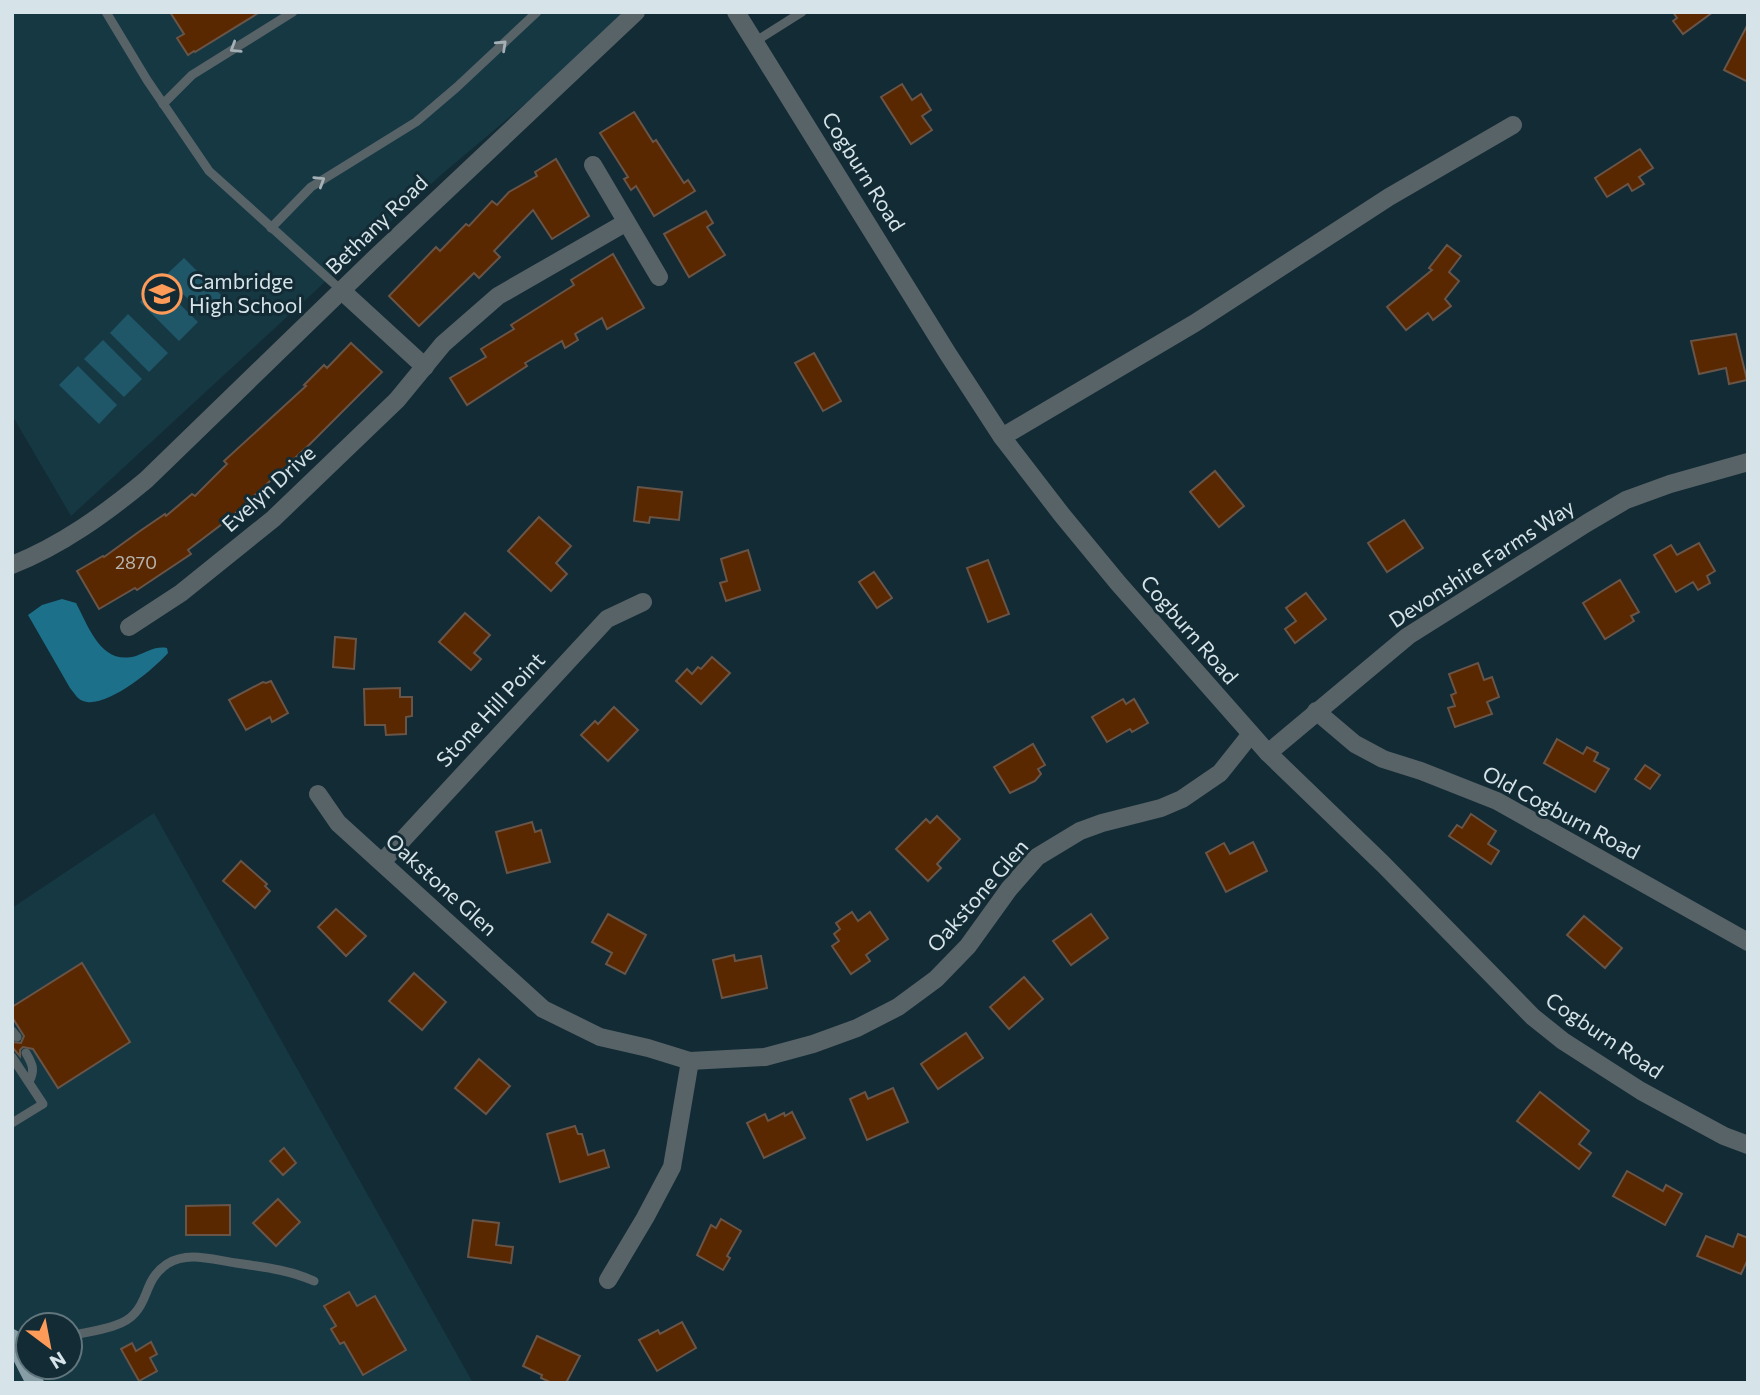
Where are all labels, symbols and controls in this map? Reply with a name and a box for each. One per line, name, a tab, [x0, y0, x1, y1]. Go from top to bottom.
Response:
one-way arrow	[230, 40, 243, 53]
one-way arrow	[494, 41, 507, 54]
street label: Cogburn Road	[818, 107, 911, 235]
street label: Bethany Road	[320, 169, 432, 279]
one-way arrow	[313, 177, 326, 190]
place label: Cambridge High School	[189, 268, 303, 317]
school or university icon: Cambridge High School	[141, 273, 183, 315]
street label: Evelyn Drive	[216, 440, 320, 536]
street label: Devonshire Farms Way	[1384, 493, 1579, 632]
house number: 2870	[115, 551, 157, 573]
street label: Cogburn Road	[1136, 570, 1244, 689]
street label: Stone Hill Point	[430, 647, 549, 771]
street label: Old Cogburn Road	[1479, 760, 1645, 864]
street label: Oakstone Glen	[381, 827, 503, 940]
street label: Oakstone Glen	[921, 834, 1033, 956]
street label: Cogburn Road	[1541, 986, 1668, 1083]
north arrow	[14, 1311, 84, 1381]
text: N	[46, 1347, 70, 1374]

